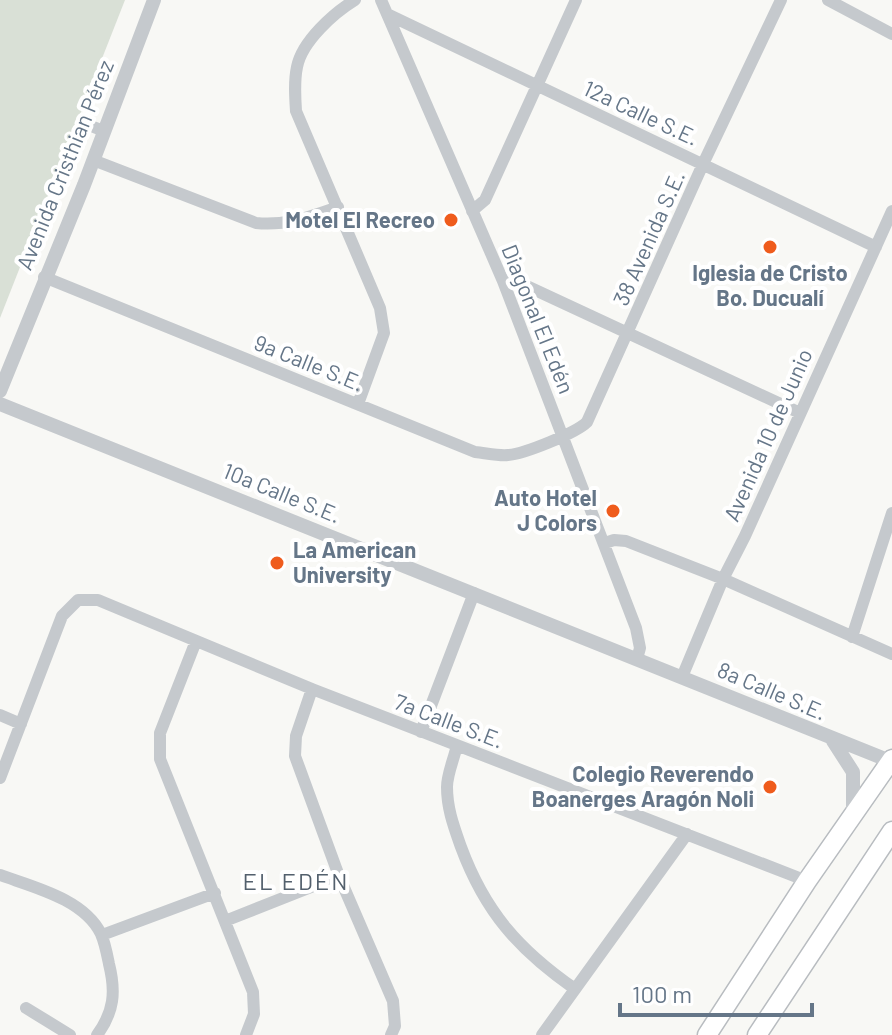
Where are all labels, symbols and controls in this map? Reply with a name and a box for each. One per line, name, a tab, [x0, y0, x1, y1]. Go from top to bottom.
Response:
street label: Avenida Cristhian Pérez	[10, 56, 118, 273]
street label: 12a Calle S.E.	[580, 74, 703, 150]
street label: 38 Avenida S.E.	[607, 166, 689, 309]
place label: Motel El Recreo	[285, 206, 435, 232]
marker: Motel El Recreo	[442, 211, 460, 229]
marker: Iglesia de Cristo Bo. Ducualí	[761, 238, 779, 256]
street label: Diagonal El Edén	[497, 240, 581, 397]
place label: Iglesia de Cristo Bo. Ducualí	[692, 259, 848, 310]
street label: 9a Calle S.E.	[251, 328, 368, 396]
street label: Avenida 10 de Junio	[717, 344, 817, 525]
street label: 10a Calle S.E.	[220, 457, 345, 527]
place label: Auto Hotel J Colors	[494, 484, 597, 535]
marker: Auto Hotel J Colors	[604, 502, 622, 520]
place label: La American University	[293, 536, 416, 587]
marker: La American University	[268, 554, 286, 572]
street label: 8a Calle S.E.	[714, 655, 831, 725]
street label: 7a Calle S.E.	[391, 687, 508, 753]
place label: Colegio Reverendo Boanerges Aragón Noli	[532, 760, 754, 811]
marker: Colegio Reverendo Boanerges Aragón Noli	[761, 778, 779, 796]
district label: EL EDÉN	[242, 866, 350, 895]
scale bar	[620, 967, 812, 1017]
text: 100 m	[632, 979, 692, 1008]

